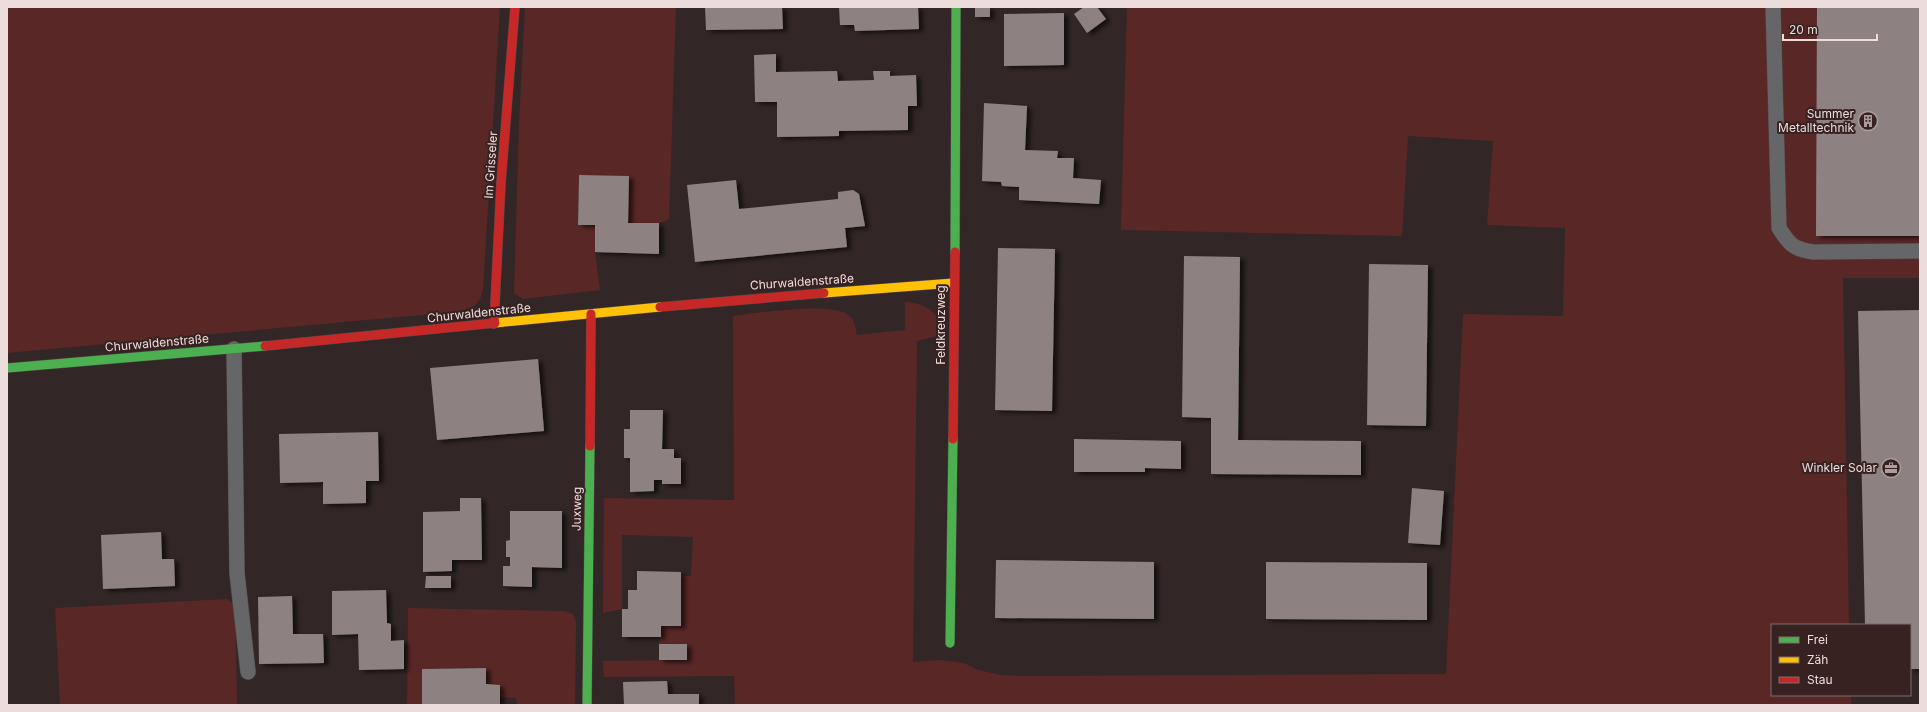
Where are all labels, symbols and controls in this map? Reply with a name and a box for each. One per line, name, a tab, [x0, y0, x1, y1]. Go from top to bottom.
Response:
scale bar	[1783, 16, 1877, 42]
text: 20 m	[1789, 22, 1818, 37]
place label: Summer Metalltechnik	[1778, 106, 1854, 135]
building icon: Summer Metalltechnik	[1857, 110, 1879, 132]
street label: Im Grisseler	[481, 130, 500, 199]
street label: Churwaldenstraße	[749, 270, 855, 293]
street label: Feldkreuzweg	[933, 285, 948, 365]
street label: Churwaldenstraße	[426, 300, 532, 325]
street label: Churwaldenstraße	[104, 330, 210, 355]
office icon: Winkler Solar	[1880, 457, 1902, 479]
place label: Winkler Solar	[1802, 460, 1877, 475]
street label: Juxweg	[569, 487, 584, 531]
legend	[1771, 624, 1911, 696]
text: Frei	[1807, 632, 1828, 647]
text: Zäh	[1807, 652, 1828, 667]
text: Stau	[1807, 672, 1833, 687]

